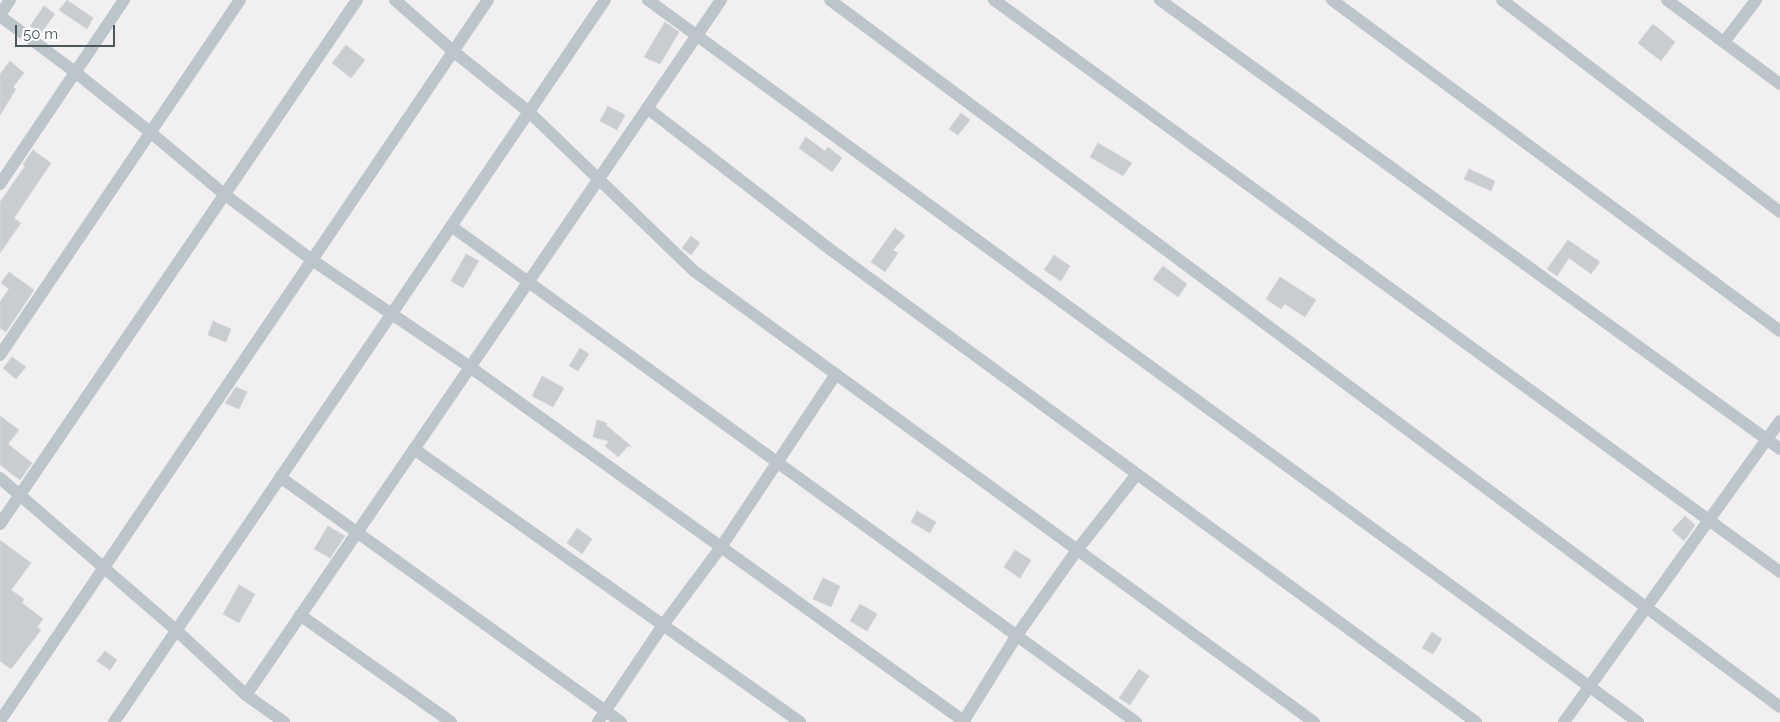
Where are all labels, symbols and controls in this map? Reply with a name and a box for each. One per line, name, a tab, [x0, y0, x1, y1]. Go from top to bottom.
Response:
scale bar	[18, 15, 118, 47]
text: 50 m	[23, 25, 58, 43]

